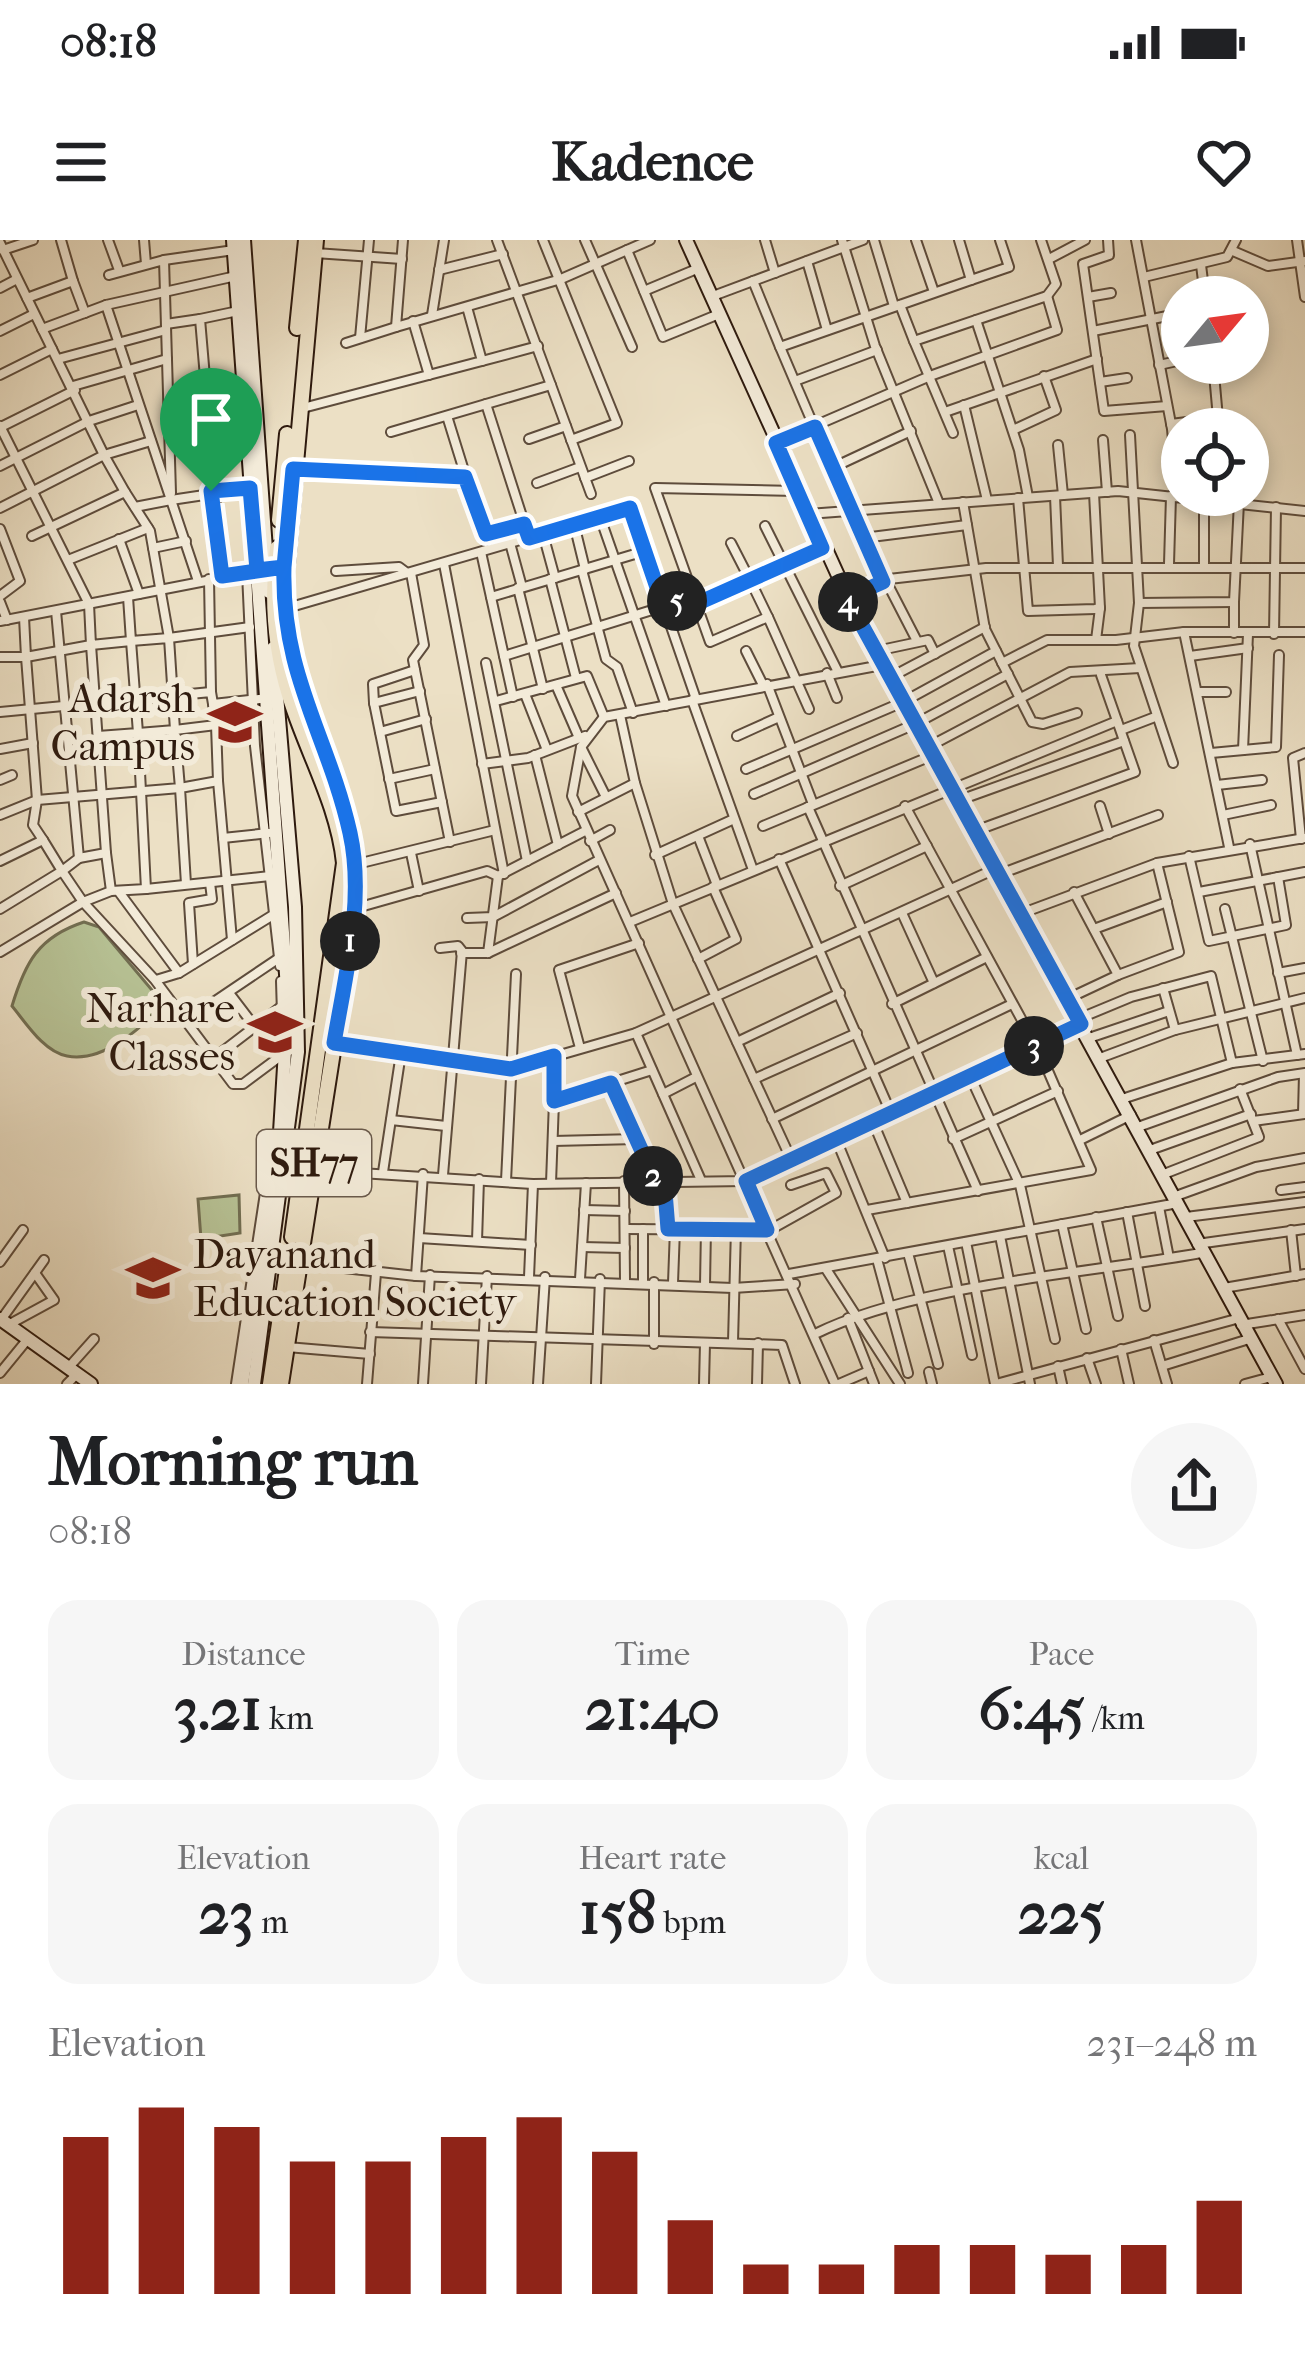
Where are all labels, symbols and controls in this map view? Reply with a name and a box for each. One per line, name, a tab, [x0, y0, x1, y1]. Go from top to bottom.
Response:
text: 08:18	[60, 16, 157, 69]
icon: menu	[48, 129, 114, 195]
icon: heart	[1191, 129, 1257, 195]
text: Kadence	[551, 131, 754, 194]
north arrow	[1161, 276, 1269, 384]
map controls	[1161, 276, 1269, 516]
pin	[160, 368, 262, 491]
icon: arrive	[178, 386, 244, 452]
button: locate	[1161, 408, 1269, 516]
pin: 5	[647, 571, 707, 631]
pin: 4	[818, 572, 878, 632]
text: 5	[670, 581, 684, 620]
text: 4	[838, 582, 858, 621]
place label: Adarsh Campus	[51, 674, 195, 771]
school or university icon: Adarsh Campus	[206, 693, 264, 751]
pin: 1	[320, 911, 380, 971]
text: 1	[344, 921, 356, 960]
place label: Narhare Classes	[86, 984, 235, 1081]
school or university icon: Narhare Classes	[246, 1003, 304, 1061]
pin: 3	[1004, 1016, 1064, 1076]
text: 3	[1027, 1026, 1041, 1065]
road number: SH77	[257, 1130, 371, 1196]
pin: 2	[623, 1146, 683, 1206]
text: 2	[645, 1156, 661, 1195]
place label: Dayanand Education Society	[193, 1230, 518, 1327]
school or university icon: Dayanand Education Society	[124, 1249, 182, 1307]
button: share	[1131, 1423, 1257, 1549]
text: Morning run	[48, 1424, 418, 1501]
text: 08:18	[48, 1508, 132, 1554]
text: Distance	[181, 1635, 306, 1674]
text: Time	[615, 1635, 690, 1674]
text: Pace	[1029, 1635, 1094, 1674]
text: 3.21	[174, 1674, 262, 1745]
text: 21:40	[585, 1674, 720, 1745]
text: 6:45	[978, 1674, 1085, 1745]
text: km	[262, 1699, 313, 1738]
text: /km	[1085, 1699, 1145, 1738]
text: Elevation	[177, 1839, 310, 1878]
text: Heart rate	[579, 1839, 726, 1878]
text: kcal	[1034, 1839, 1089, 1878]
text: 23	[199, 1878, 254, 1949]
text: 158	[579, 1878, 656, 1949]
text: 225	[1018, 1878, 1105, 1949]
text: m	[254, 1903, 288, 1942]
text: bpm	[656, 1903, 726, 1942]
text: Elevation	[48, 2020, 206, 2066]
text: 231–248 m	[1087, 2020, 1257, 2066]

